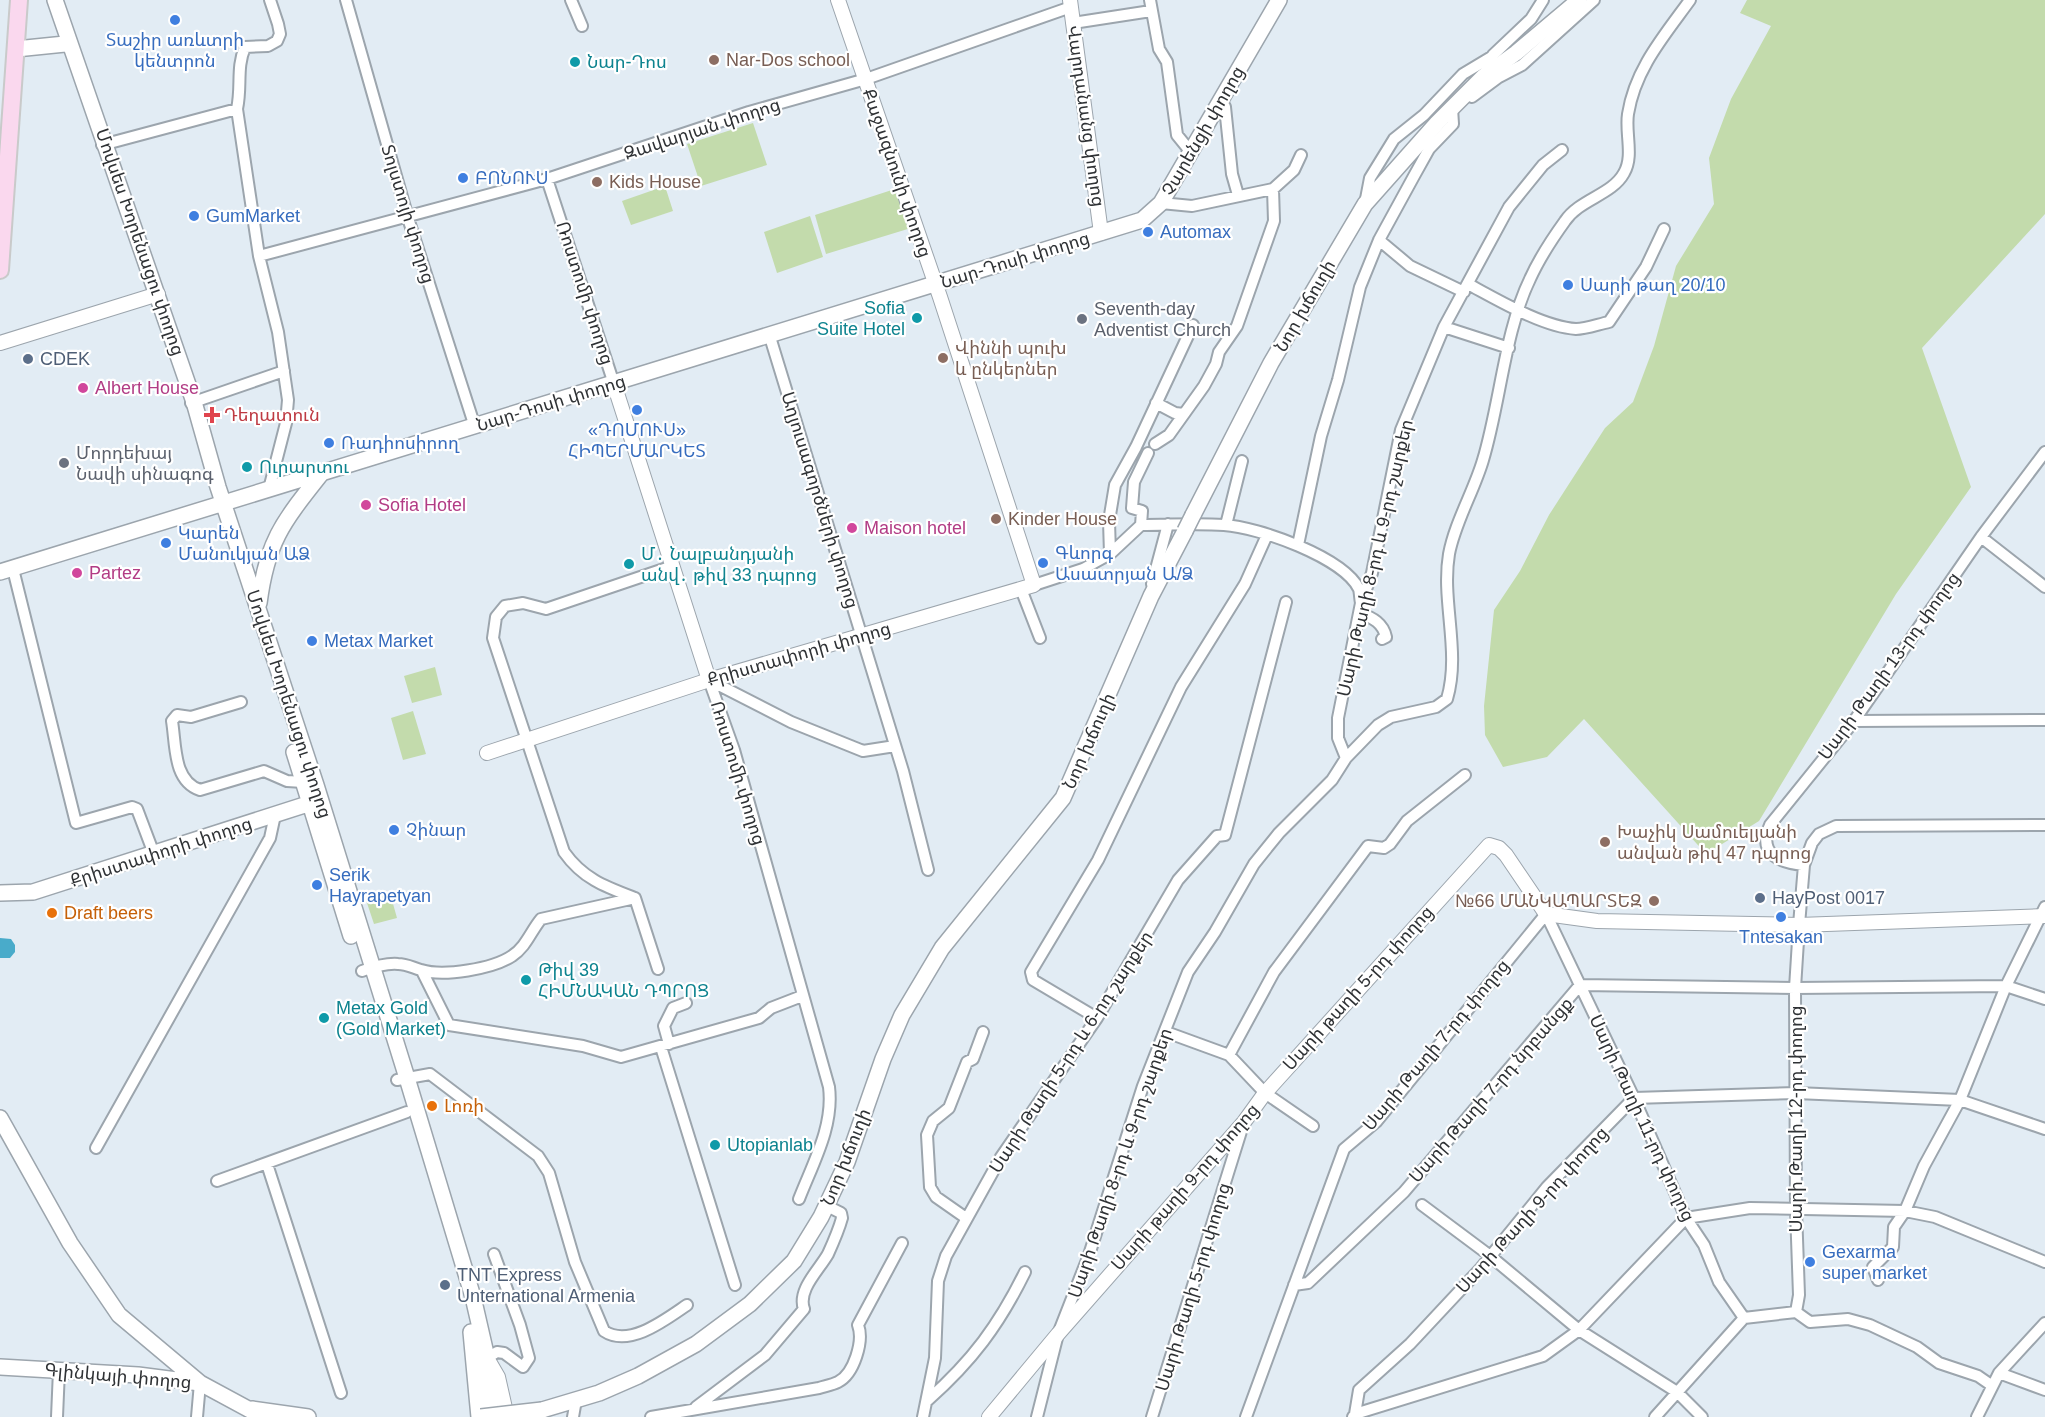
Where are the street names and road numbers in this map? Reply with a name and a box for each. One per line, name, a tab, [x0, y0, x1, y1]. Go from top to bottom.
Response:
street label: Վարդանանց փողոց	[1063, 24, 1109, 208]
street label: Չարենցի փողոց	[1158, 63, 1248, 199]
street label: Քաջազնունի փողոց	[859, 86, 935, 260]
street label: Զավարյան փողոց	[621, 94, 783, 164]
street label: Մովսես Խորենացու փողոց	[92, 126, 188, 358]
street label: Տոլստոյի փողոց	[377, 142, 439, 286]
street label: Ռոստոմի փողոց	[552, 219, 618, 367]
street label: Նար-Դոսի փողոց	[938, 228, 1092, 292]
street label: Նոր խճուղի	[1271, 256, 1339, 356]
street label: Նար-Դոսի փողոց	[474, 371, 628, 435]
street label: Աղյուսագործների փողոց	[777, 389, 863, 611]
street label: Սարի Թաղի 8-րդ և 9-րդ շարքեր	[1333, 417, 1417, 699]
street label: Սարի Թաղի 13-րդ փողոց	[1814, 568, 1964, 764]
street label: Մովսես Խորենացու փողոց	[243, 587, 335, 821]
street label: Քրիստափորի փողոց	[705, 618, 893, 690]
street label: Նոր խճուղի	[1059, 690, 1119, 792]
street label: Ռոստոմի փողոց	[707, 698, 769, 848]
street label: Քրիստափորի փողոց	[68, 813, 254, 891]
street label: Սարի թաղի 5-րդ փողոց	[1279, 902, 1437, 1074]
street label: Սարի Թաղի 5-րդ և 6-րդ շարքեր	[985, 927, 1157, 1177]
street label: Սարի Թաղի 7-րդ փողոց	[1359, 955, 1513, 1135]
street label: Սարի Թաղի 7-րդ նրբանցք	[1405, 993, 1577, 1187]
street label: Սարի Թաղի 12-րդ փողոց	[1786, 1006, 1806, 1232]
street label: Սարի Թաղի 11-րդ փողոց	[1585, 1012, 1699, 1224]
street label: Սարի Թաղի 8-րդ և 9-րդ շարքեր	[1064, 1025, 1176, 1301]
street label: Սարի թաղի 9-րդ փողոց	[1107, 1100, 1263, 1274]
street label: Նոր խճուղի	[817, 1106, 875, 1208]
street label: Սարի Թաղի 9-րդ փողոց	[1452, 1123, 1612, 1297]
street label: Սարի Թաղի 5-րդ փողոց	[1152, 1180, 1234, 1394]
street label: Գլինկայի փողոց	[44, 1360, 192, 1392]

